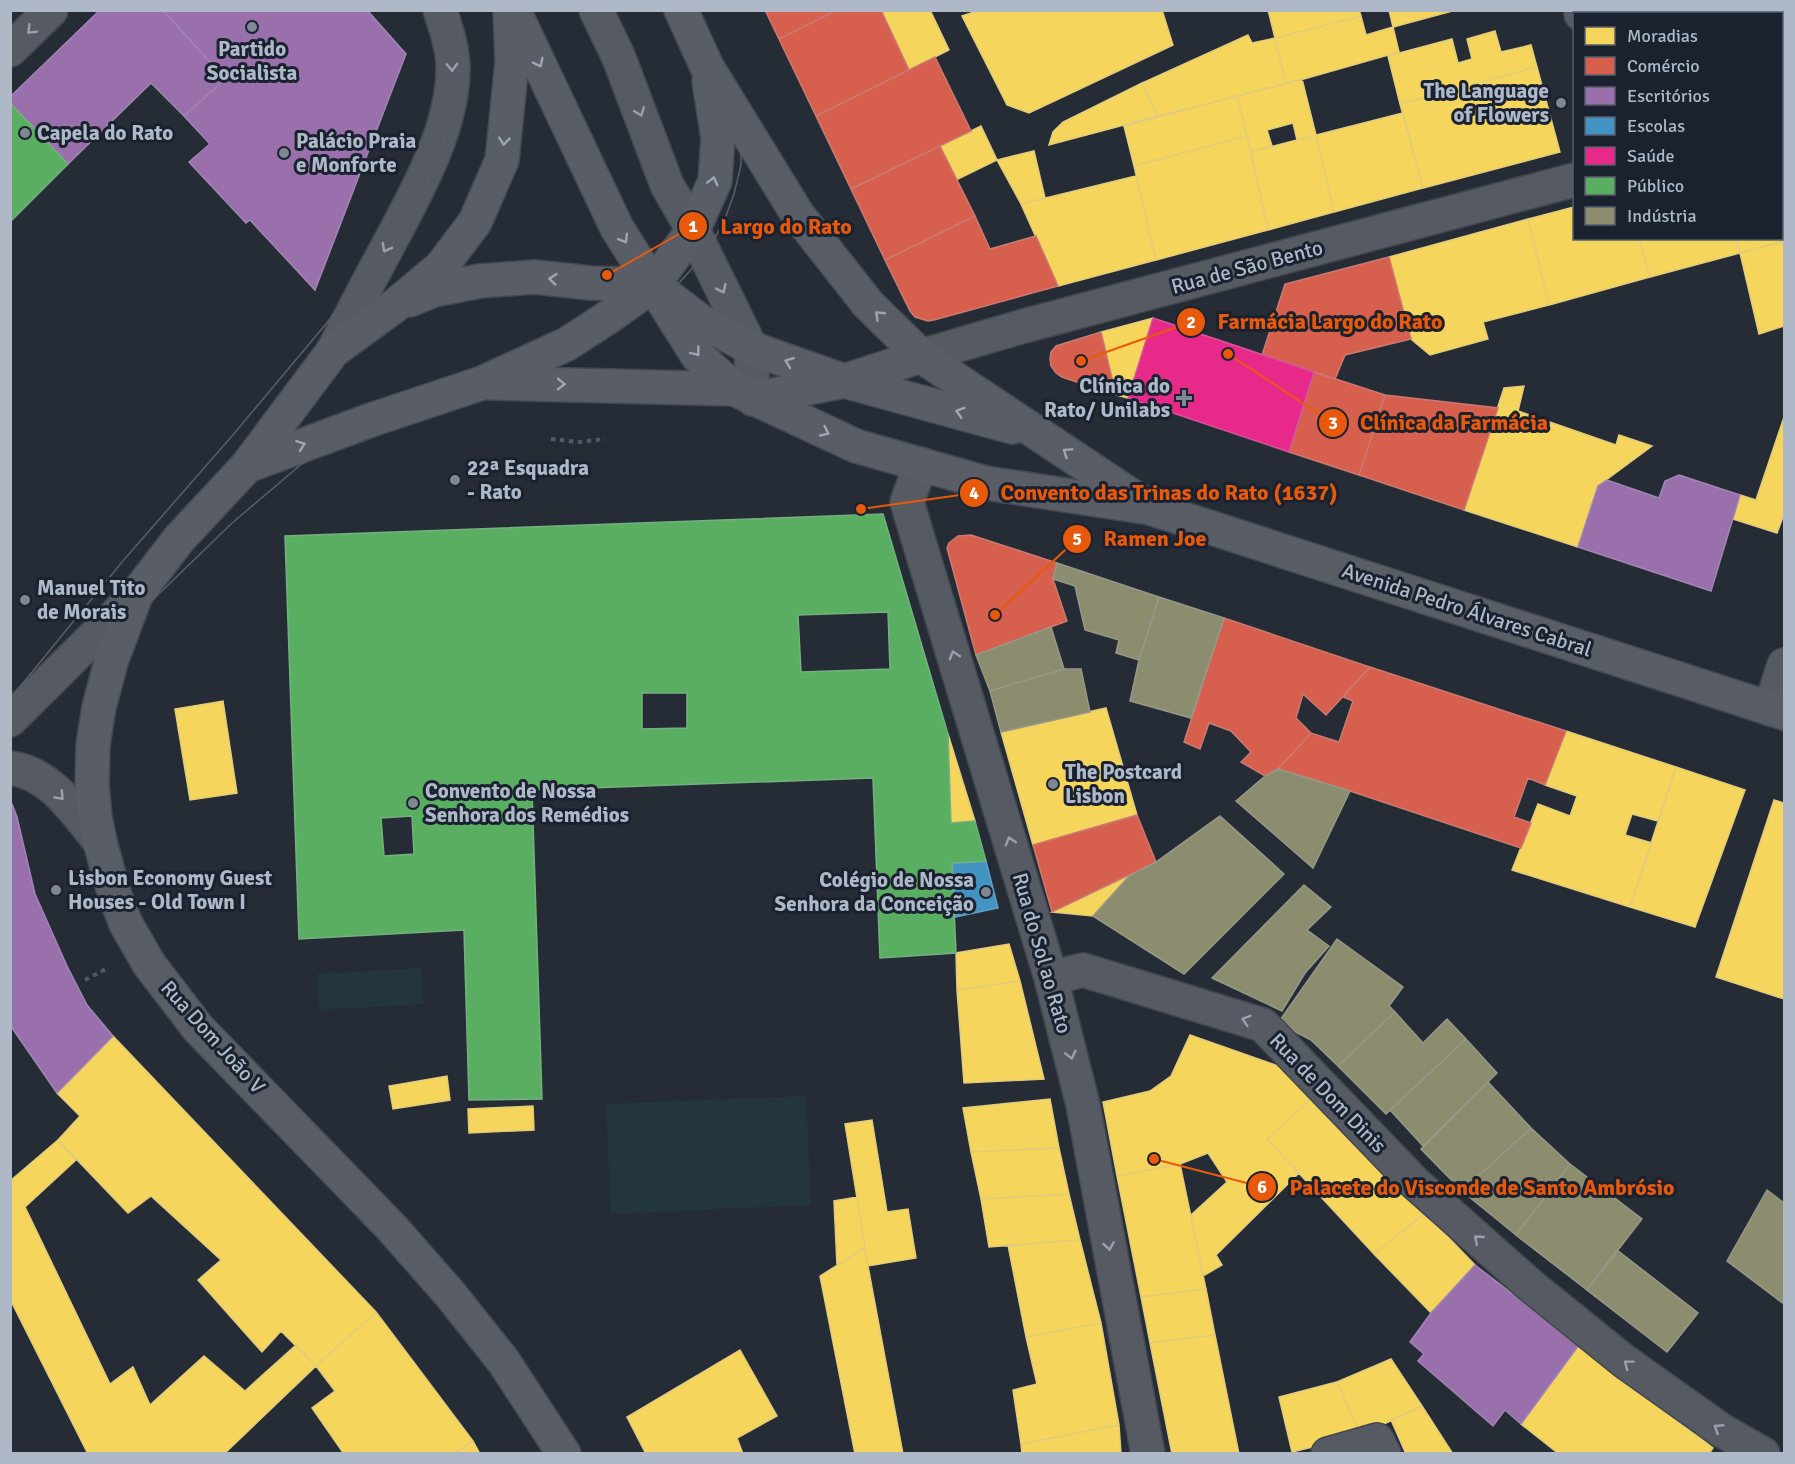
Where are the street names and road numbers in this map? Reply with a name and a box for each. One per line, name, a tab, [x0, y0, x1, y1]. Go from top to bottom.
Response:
street label: Rua de São Bento	[1168, 234, 1326, 300]
street label: Avenida Pedro Álvares Cabral	[1339, 557, 1595, 663]
street label: Rua do Sol ao Rato	[1007, 870, 1077, 1036]
street label: Rua Dom João V	[155, 975, 271, 1099]
street label: Rua de Dom Dinis	[1264, 1028, 1392, 1158]

